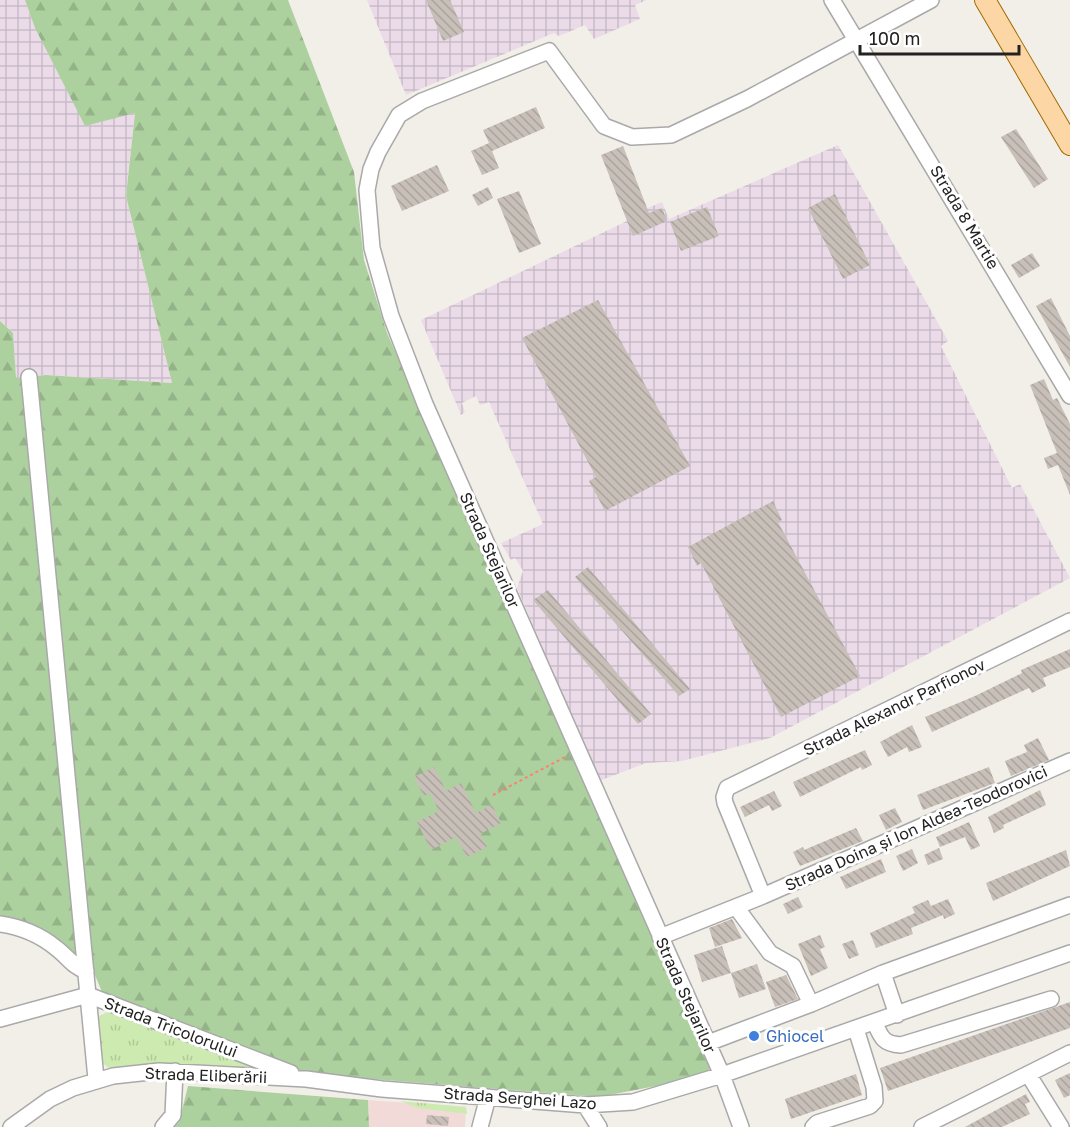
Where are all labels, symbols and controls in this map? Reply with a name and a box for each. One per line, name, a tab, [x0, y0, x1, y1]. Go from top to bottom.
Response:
scale bar	[860, 18, 1019, 56]
text: 100 m	[869, 27, 920, 49]
street label: Strada 8 Martie	[926, 162, 1004, 272]
street label: Strada Stejarilor	[456, 489, 524, 611]
street label: Strada Alexandr Parfionov	[800, 654, 988, 760]
street label: Strada Doina și Ion Aldea-Teodorovici	[782, 761, 1050, 895]
street label: Strada Stejarilor	[652, 934, 720, 1056]
street label: Strada Tricolorului	[101, 992, 241, 1062]
place label: Ghiocel	[766, 1026, 824, 1046]
marker: Ghiocel	[747, 1029, 761, 1043]
street label: Strada Eliberării	[144, 1063, 268, 1087]
street label: Strada Serghei Lazo	[443, 1083, 597, 1113]

